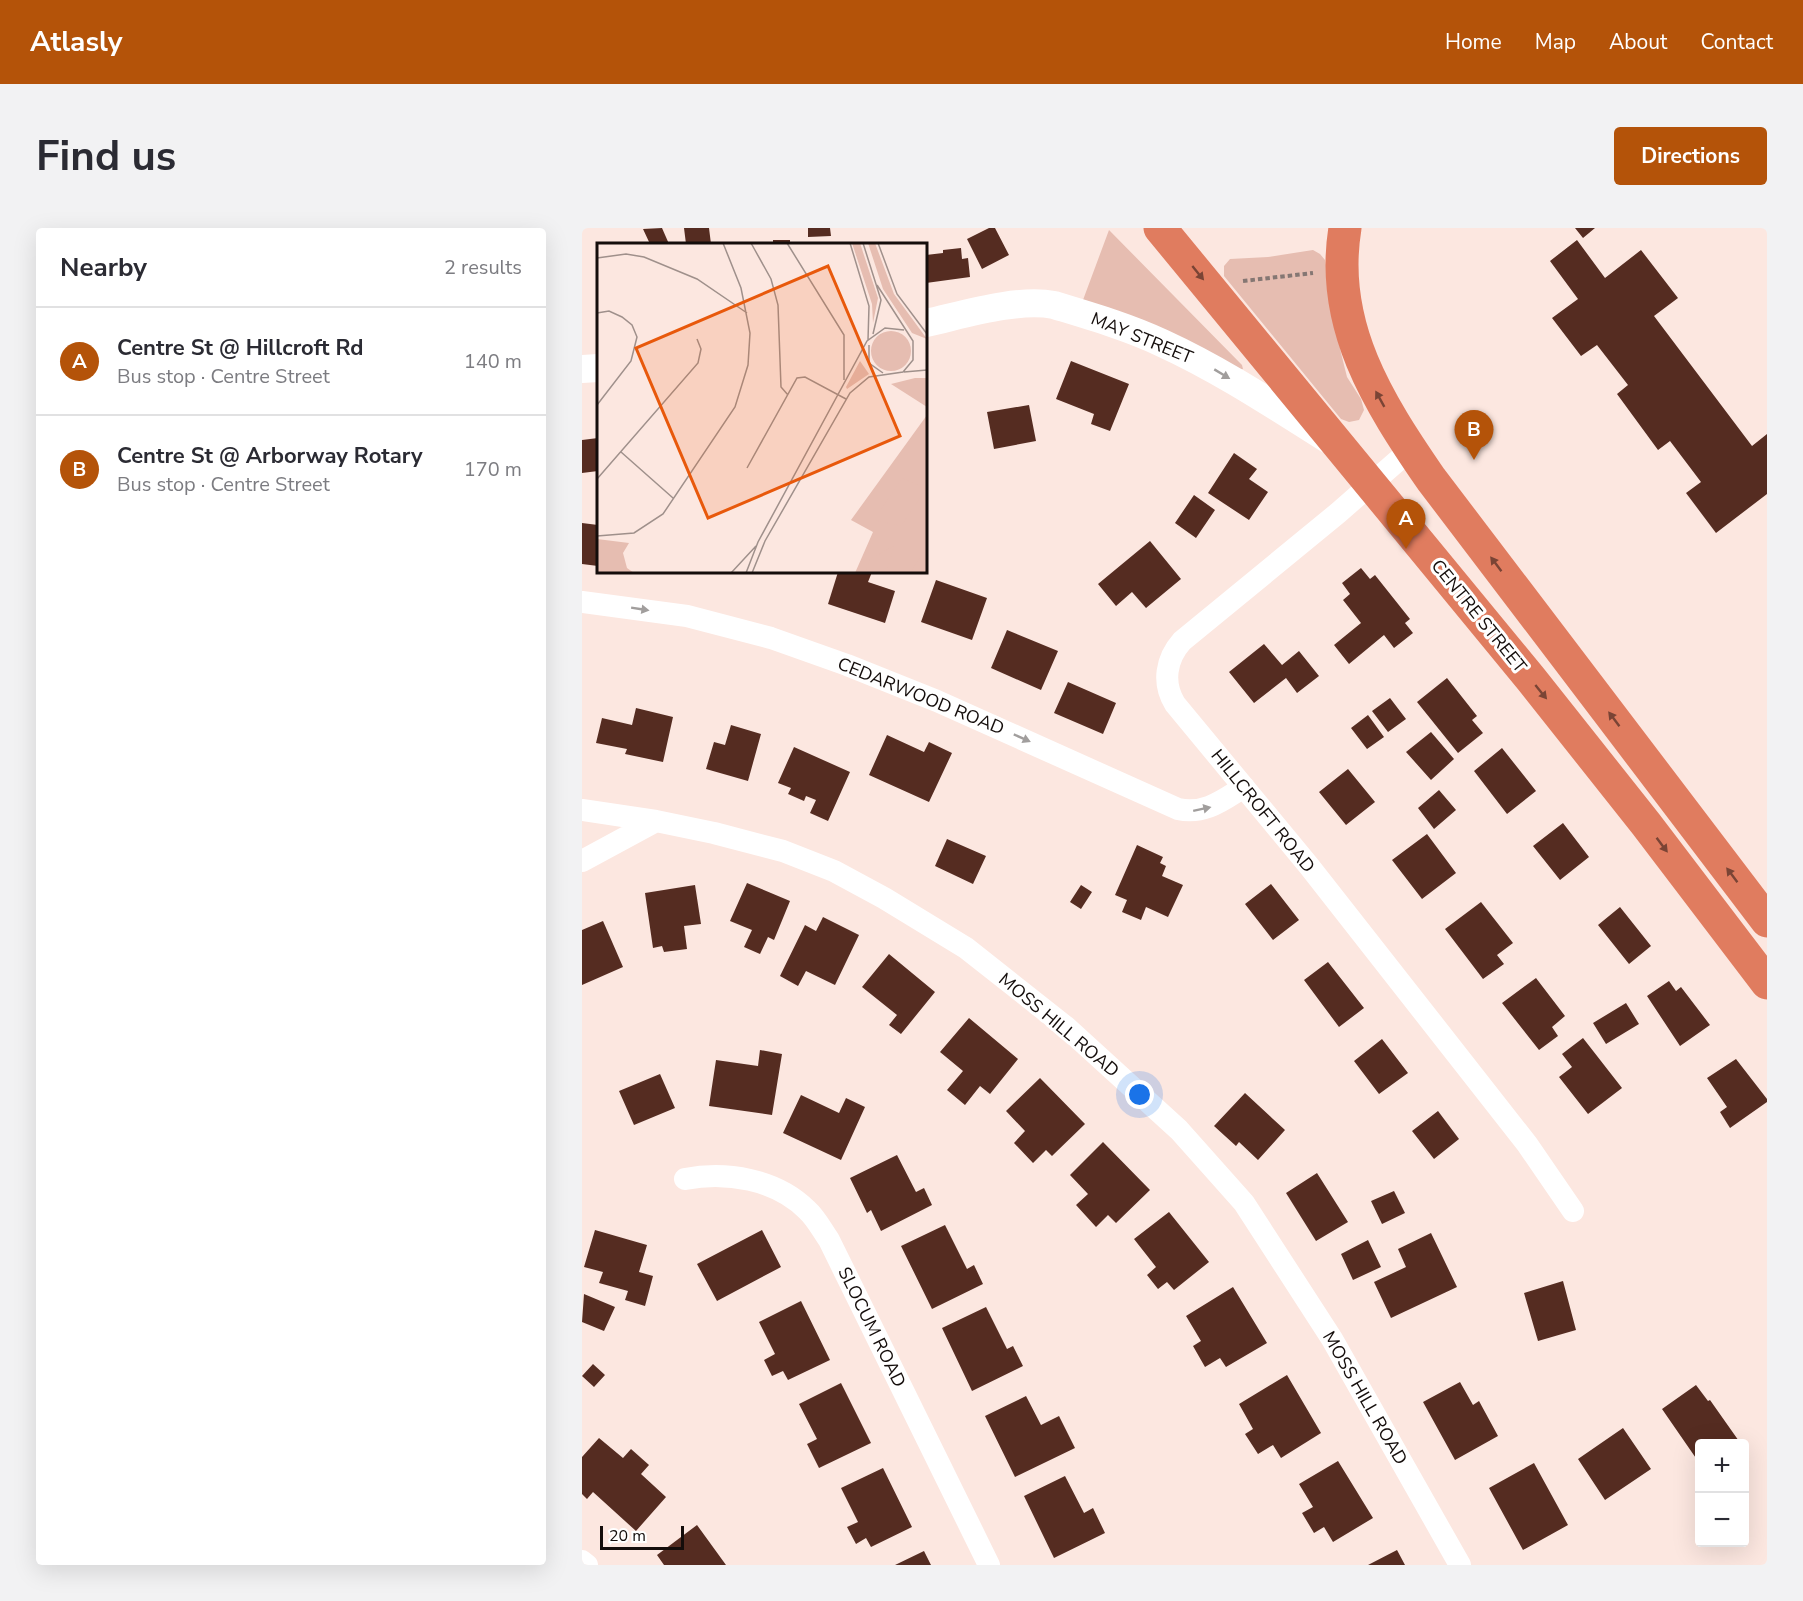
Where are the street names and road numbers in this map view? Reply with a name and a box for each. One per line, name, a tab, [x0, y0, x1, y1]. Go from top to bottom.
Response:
street label: MAY STREET	[1087, 307, 1197, 369]
street label: CENTRE STREET	[1426, 554, 1532, 678]
street label: CEDARWOOD ROAD	[834, 652, 1008, 740]
street label: HILLCROFT ROAD	[1206, 744, 1320, 878]
street label: MOSS HILL ROAD	[994, 967, 1124, 1083]
street label: SLOCUM ROAD	[832, 1263, 912, 1391]
street label: MOSS HILL ROAD	[1317, 1327, 1413, 1469]

